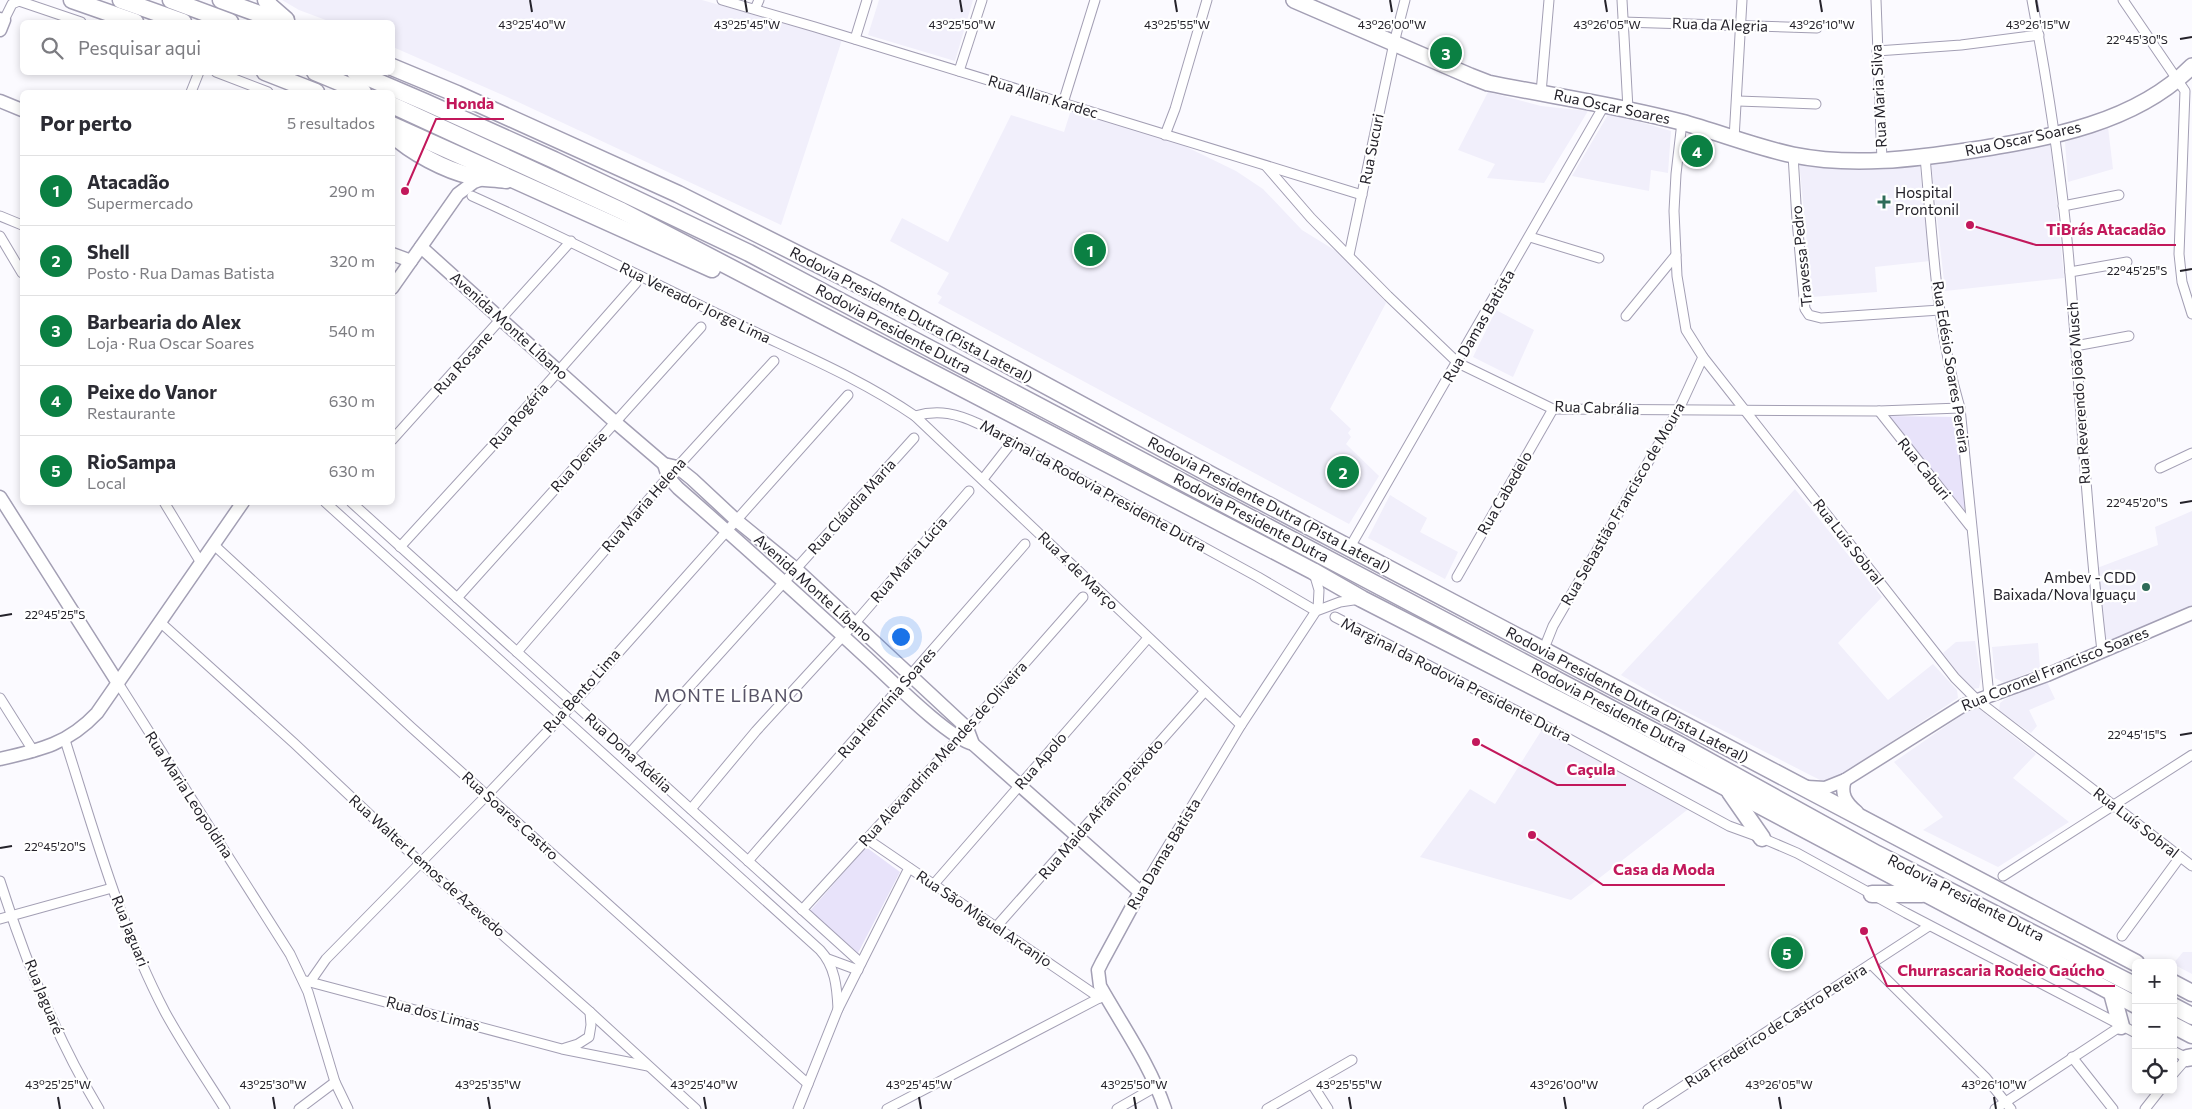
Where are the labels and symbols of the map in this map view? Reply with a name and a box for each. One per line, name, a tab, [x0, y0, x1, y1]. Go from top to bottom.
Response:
street label: Rua da Alegria	[1672, 13, 1768, 35]
text: 43°25'40"W	[498, 17, 566, 31]
text: 43°25'45"W	[714, 17, 780, 31]
text: 43°25'50"W	[928, 17, 996, 31]
text: 43°25'55"W	[1144, 17, 1210, 31]
text: 43°26'00"W	[1358, 17, 1426, 31]
text: 43°26'05"W	[1573, 17, 1641, 31]
text: 43°26'10"W	[1789, 17, 1855, 31]
text: 43°26'15"W	[2006, 17, 2070, 31]
text: 22°45'30"S	[2106, 32, 2168, 46]
pin: 3	[1430, 34, 1462, 72]
street label: Rua Maria Silva	[1866, 44, 1890, 148]
street label: Rua Allan Kardec	[986, 71, 1100, 121]
street label: Rua Oscar Soares	[1552, 85, 1672, 127]
callout: Honda	[436, 88, 504, 119]
text: Honda	[446, 93, 494, 112]
street label: Rua Sucuri	[1355, 112, 1387, 186]
street label: Rua Oscar Soares	[1963, 117, 2083, 159]
pin: 4	[1681, 132, 1713, 170]
place label: Hospital Prontonil	[1895, 183, 1959, 218]
marker: Hospital Prontonil	[1877, 195, 1891, 209]
street label: Travessa Pedro	[1787, 204, 1815, 308]
callout: TiBrás Atacadão	[2036, 214, 2176, 245]
text: TiBrás Atacadão	[2046, 219, 2167, 238]
pin: 1	[1074, 231, 1106, 269]
street label: Rodovia Presidente Dutra (Pista Lateral)	[787, 243, 1035, 387]
street label: Rua Vereador Jorge Lima	[617, 258, 774, 347]
text: 22°45'25"S	[2107, 263, 2167, 277]
street label: Rua Damas Batista	[1439, 266, 1518, 385]
street label: Avenida Monte Líbano	[447, 268, 572, 383]
street label: Rua Edésio Soares Pereira	[1929, 279, 1975, 454]
street label: Rodovia Presidente Dutra	[812, 280, 974, 378]
street label: Rua Reverendo João Musch	[2063, 301, 2093, 485]
street label: Rua Rosane	[429, 327, 495, 398]
street label: Rua Rogéria	[485, 379, 552, 452]
street label: Rua Cabrália	[1554, 397, 1640, 417]
street label: Rua Sebastião Francisco de Moura	[1556, 399, 1688, 608]
street label: Marginal da Rodovia Presidente Dutra	[977, 415, 1210, 555]
street label: Rua Denise	[546, 427, 610, 495]
street label: Rodovia Presidente Dutra (Pista Lateral)	[1145, 433, 1393, 577]
street label: Rua Caburi	[1894, 434, 1955, 503]
street label: Rua Cabedelo	[1473, 448, 1535, 537]
pin: 2	[1327, 453, 1359, 491]
street label: Rua Maria Helena	[597, 454, 689, 555]
street label: Rua Cláudia Maria	[804, 455, 899, 558]
street label: Rodovia Presidente Dutra	[1170, 469, 1332, 567]
street label: Rua Luís Sobral	[1810, 495, 1888, 588]
text: 22°45'20"S	[2106, 495, 2168, 509]
street label: Rua Maria Lúcia	[866, 513, 950, 606]
street label: Rua 4 de Março	[1035, 527, 1123, 613]
street label: Avenida Monte Líbano	[751, 530, 876, 645]
place label: Ambev - CDD Baixada/Nova Iguaçu	[1993, 568, 2136, 603]
marker: Ambev - CDD Baixada/Nova Iguaçu	[2140, 581, 2152, 593]
text: 22°45'25"S	[25, 607, 85, 621]
street label: Marginal da Rodovia Presidente Dutra	[1338, 613, 1574, 745]
street label: Rua Coronel Francisco Soares	[1958, 622, 2151, 714]
street label: Rodovia Presidente Dutra (Pista Lateral)	[1503, 623, 1751, 767]
your location	[888, 624, 914, 650]
street label: Rua Hermínia Soares	[833, 643, 939, 761]
street label: Rua Bento Lima	[539, 645, 624, 736]
street label: Rua Alexandrina Mendes de Oliveira	[854, 657, 1030, 850]
street label: Rodovia Presidente Dutra	[1528, 659, 1690, 757]
district label: MONTE LÍBANO	[654, 684, 804, 706]
street label: Rua Dona Adélia	[582, 709, 676, 796]
text: 22°45'15"S	[2107, 727, 2167, 741]
street label: Rua Maria Leopoldina	[142, 728, 238, 861]
street label: Rua Apolo	[1010, 728, 1070, 793]
street label: Rua Maida Afrânio Peixoto	[1034, 734, 1166, 882]
callout: Caçula	[1557, 754, 1626, 785]
text: Caçula	[1566, 759, 1616, 778]
street label: Rua Soares Castro	[459, 767, 563, 863]
street label: Rua Luís Sobral	[2090, 783, 2183, 861]
street label: Rua Walter Lemos de Azevedo	[346, 790, 510, 940]
street label: Rua Damas Batista	[1123, 794, 1204, 913]
text: 22°45'20"S	[24, 839, 86, 853]
street label: Rodovia Presidente Dutra	[1885, 850, 2048, 944]
callout: Casa da Moda	[1603, 854, 1725, 885]
text: Casa da Moda	[1613, 859, 1715, 878]
street label: Rua São Miguel Arcanjo	[913, 866, 1056, 970]
street label: Rua Jaguari	[108, 892, 153, 969]
pin: 5	[1771, 934, 1803, 972]
callout: Churrascaria Rodeio Gaúcho	[1887, 955, 2115, 986]
street label: Rua Jaguaré	[22, 956, 68, 1037]
street label: Rua Frederico de Castro Pereira	[1681, 960, 1870, 1091]
text: Churrascaria Rodeio Gaúcho	[1897, 960, 2105, 979]
street label: Rua dos Limas	[384, 992, 482, 1034]
text: 43°25'25"W	[25, 1077, 91, 1091]
text: 43°25'30"W	[239, 1077, 307, 1091]
text: 43°25'35"W	[455, 1077, 521, 1091]
text: 43°25'40"W	[670, 1077, 738, 1091]
text: 43°25'45"W	[886, 1077, 952, 1091]
text: 43°25'50"W	[1100, 1077, 1168, 1091]
text: 43°25'55"W	[1316, 1077, 1382, 1091]
text: 43°26'00"W	[1530, 1077, 1598, 1091]
text: 43°26'05"W	[1745, 1077, 1813, 1091]
text: 43°26'10"W	[1961, 1077, 2027, 1091]

